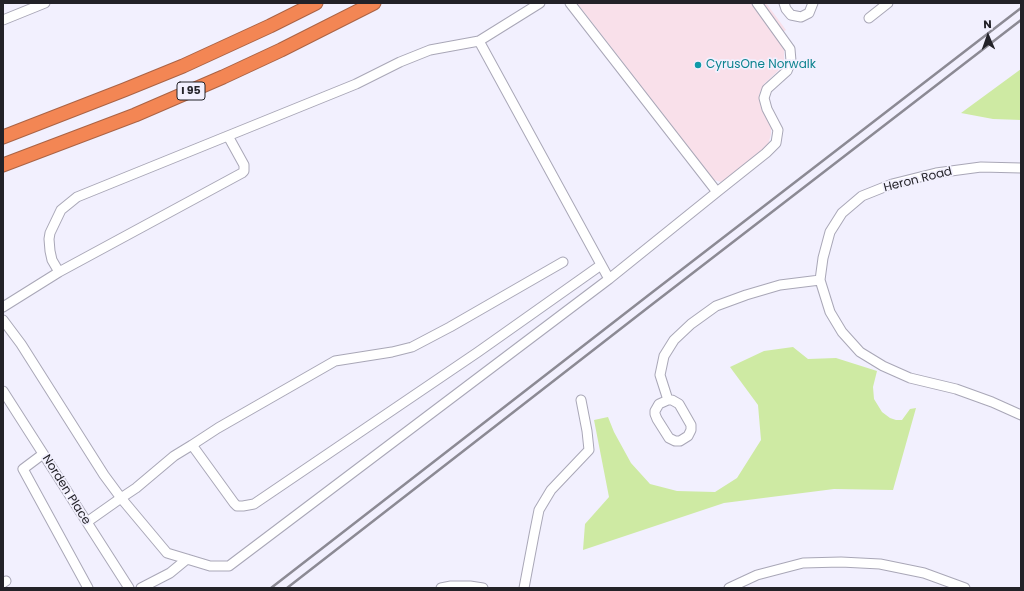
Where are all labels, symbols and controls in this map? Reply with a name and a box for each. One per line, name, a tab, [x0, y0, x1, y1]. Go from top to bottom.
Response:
north arrow	[968, 16, 1008, 56]
text: N	[983, 16, 992, 32]
place label: CyrusOne Norwalk	[706, 58, 816, 72]
marker: CyrusOne Norwalk	[693, 60, 703, 70]
road number: I 95	[177, 82, 205, 100]
street label: Heron Road	[882, 165, 954, 195]
street label: Norden Place	[39, 452, 93, 528]

